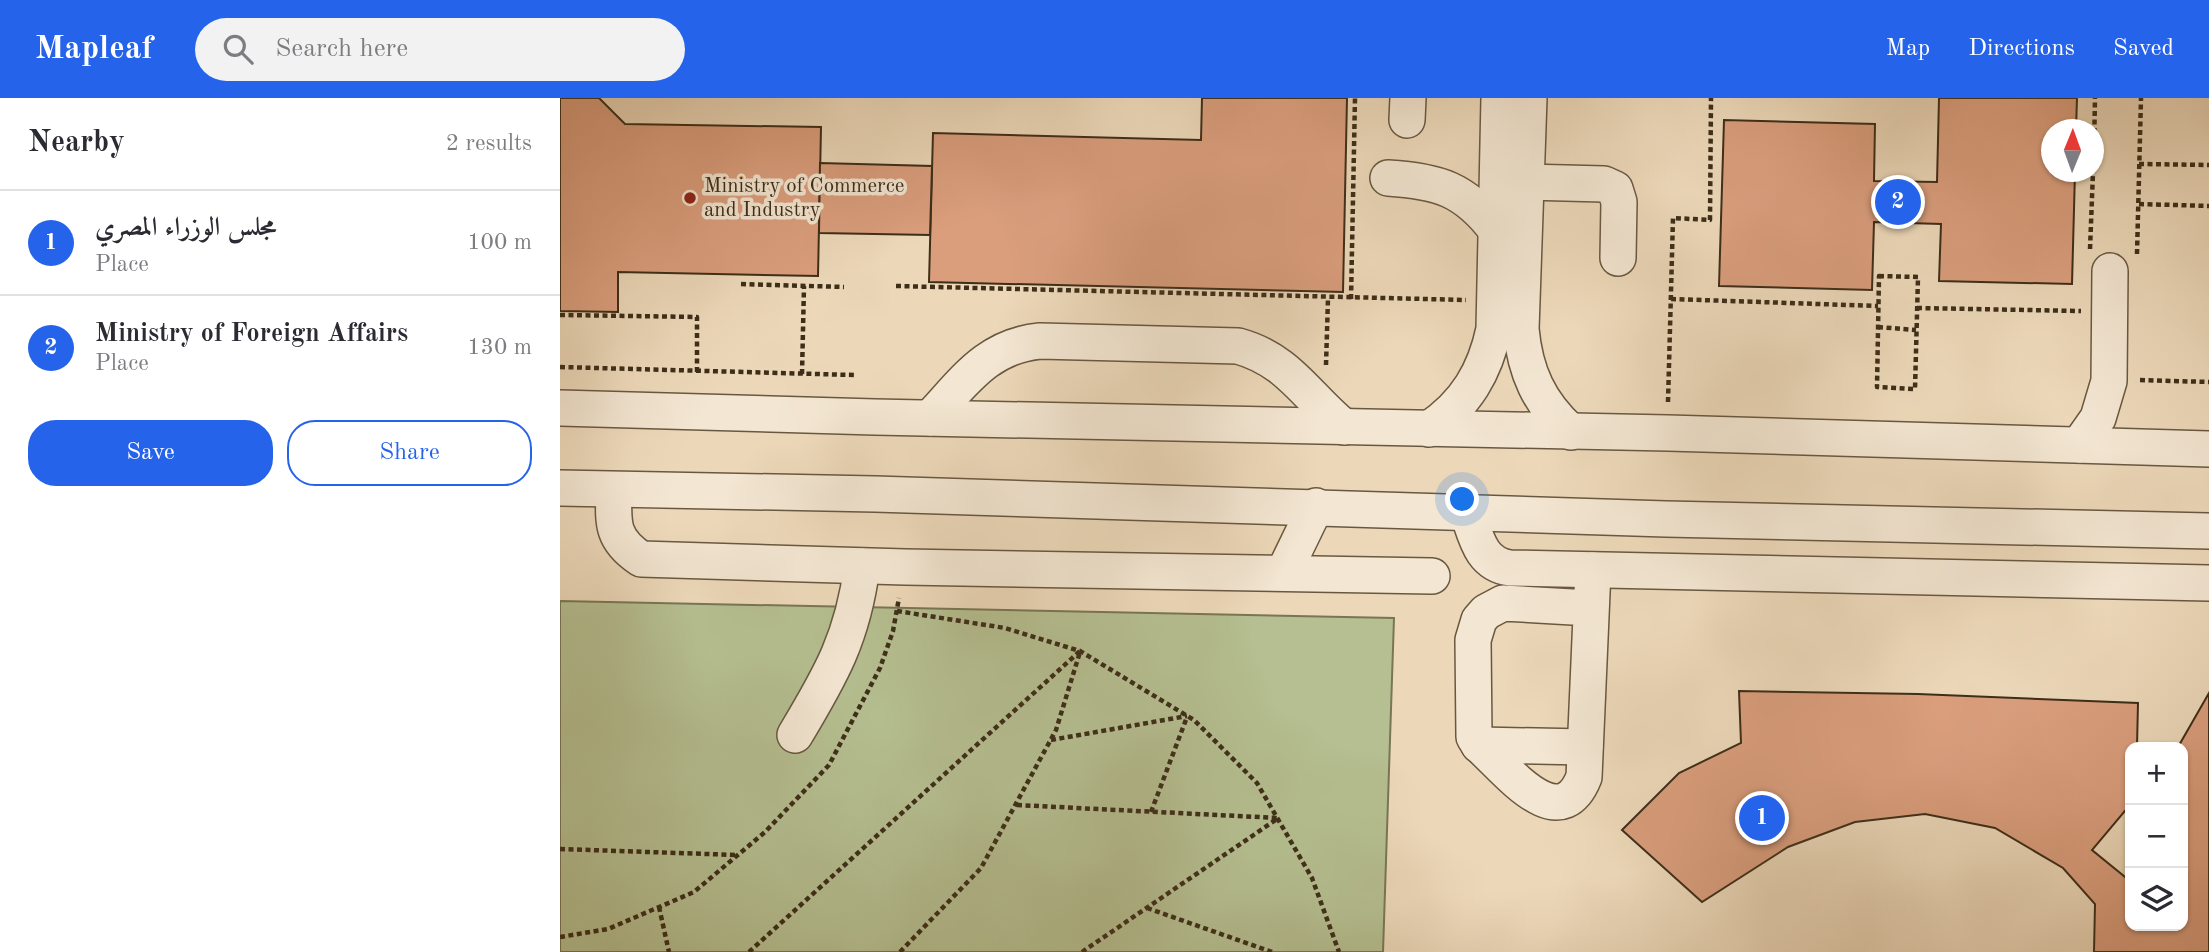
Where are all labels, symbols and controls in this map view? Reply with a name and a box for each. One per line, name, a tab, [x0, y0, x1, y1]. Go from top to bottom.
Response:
search box	[195, 18, 685, 81]
icon: search	[219, 30, 257, 68]
text: Mapleaf	[35, 33, 153, 66]
text: Search here	[275, 36, 408, 62]
text: Map	[1886, 37, 1930, 61]
text: Directions	[1968, 37, 2075, 61]
text: Saved	[2113, 37, 2174, 61]
north arrow	[2041, 119, 2104, 182]
text: Nearby	[28, 128, 125, 158]
text: 2 results	[446, 132, 532, 155]
place label: Ministry of Commerce and Industry	[704, 176, 905, 221]
pin: 2	[1875, 176, 1921, 228]
marker: Ministry of Commerce and Industry	[682, 190, 698, 206]
text: مجلس الوزراء المصري	[95, 215, 276, 241]
text: 1	[44, 231, 58, 254]
text: 100 m	[467, 231, 532, 254]
text: Place	[95, 253, 149, 276]
text: Ministry of Foreign Affairs	[95, 321, 408, 347]
text: 2	[44, 336, 58, 359]
text: 130 m	[467, 336, 532, 359]
text: Place	[95, 352, 149, 375]
button: Save	[28, 420, 273, 486]
button: Share	[287, 420, 532, 486]
your location	[1445, 482, 1479, 516]
map controls	[2125, 742, 2188, 931]
button: +	[2125, 742, 2188, 805]
pin: 1	[1739, 792, 1785, 844]
button: −	[2125, 805, 2188, 868]
button: layers	[2125, 868, 2188, 931]

